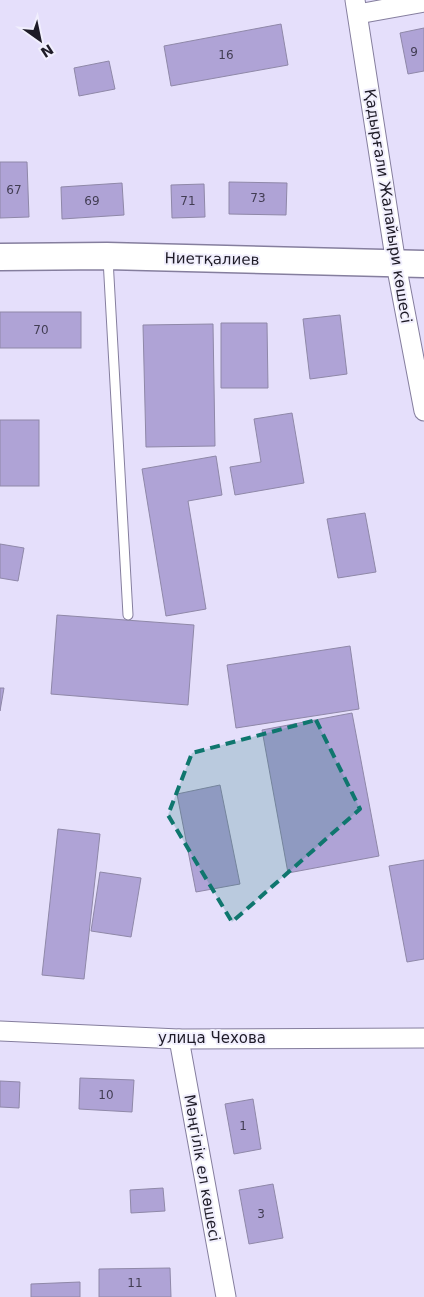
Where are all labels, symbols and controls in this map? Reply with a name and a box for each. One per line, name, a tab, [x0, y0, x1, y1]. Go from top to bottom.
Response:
north arrow	[15, 15, 65, 65]
text: N	[38, 41, 56, 61]
house number: 9	[410, 45, 418, 59]
house number: 16	[218, 48, 234, 62]
street label: Қадырғали Жалайыри көшесі	[361, 88, 415, 324]
house number: 67	[6, 183, 22, 197]
house number: 73	[250, 191, 266, 205]
house number: 69	[84, 194, 100, 208]
house number: 71	[180, 194, 196, 208]
street label: Ниетқалиев	[165, 249, 259, 269]
house number: 70	[33, 323, 49, 337]
street label: улица Чехова	[158, 1029, 266, 1047]
house number: 10	[98, 1088, 114, 1102]
street label: Мәңгілік ел көшесі	[180, 1093, 224, 1243]
house number: 1	[239, 1119, 247, 1133]
house number: 3	[257, 1207, 265, 1221]
house number: 11	[127, 1276, 143, 1290]

